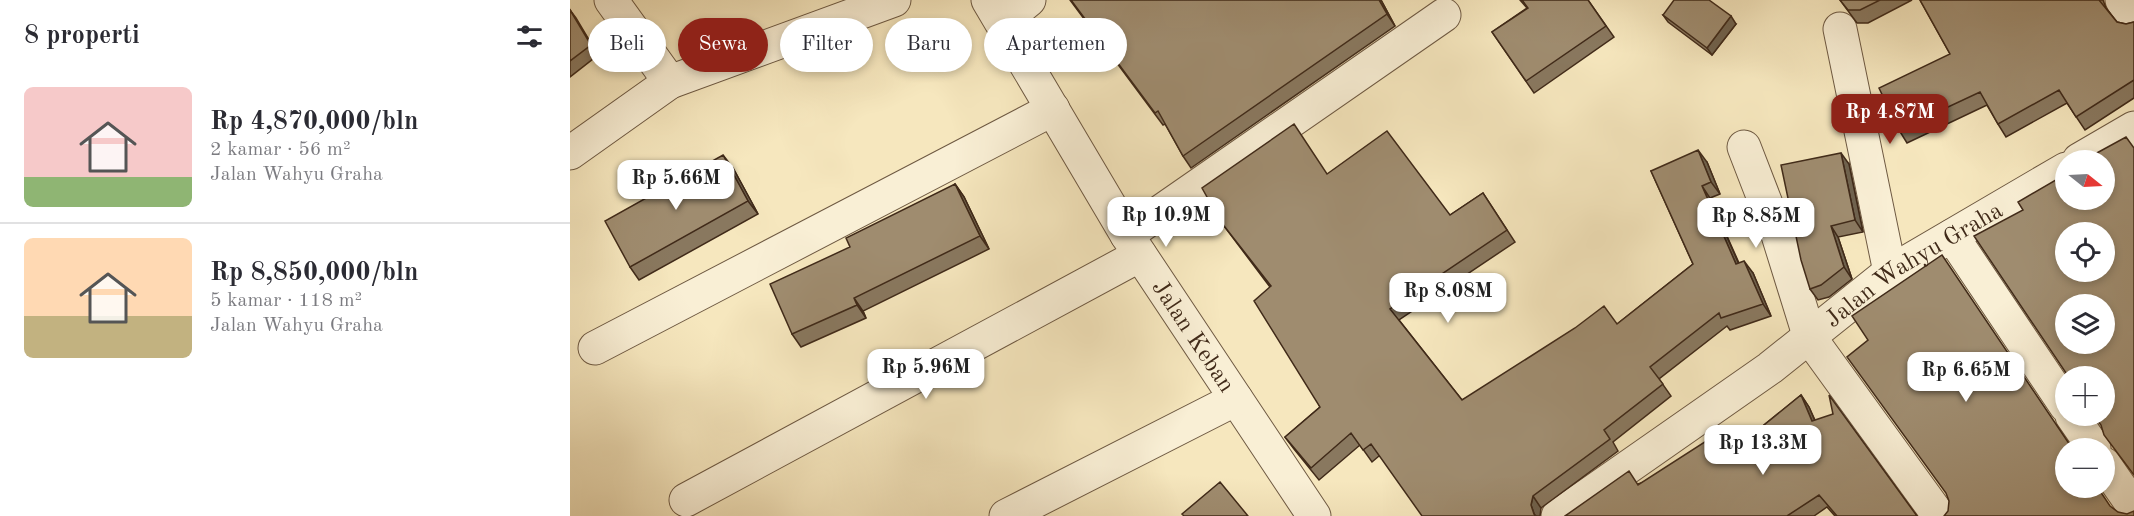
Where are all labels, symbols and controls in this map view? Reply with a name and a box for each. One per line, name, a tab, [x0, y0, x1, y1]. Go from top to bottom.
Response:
chip: Beli	[588, 18, 666, 72]
chip: Sewa	[678, 18, 768, 72]
chip: Filter	[780, 18, 873, 72]
chip: Baru	[885, 18, 972, 72]
chip: Apartemen	[984, 18, 1127, 72]
icon: filters	[513, 20, 546, 53]
text: 8 properti	[24, 23, 140, 49]
pin: Rp 4.87M	[1828, 94, 1952, 145]
text: Rp 4.87M	[1845, 103, 1935, 123]
text: Rp 4,870,000/bln	[210, 109, 418, 135]
icon: home	[72, 111, 144, 183]
text: 2 kamar · 56 m²	[210, 140, 351, 160]
north arrow	[2055, 150, 2115, 210]
map controls	[2055, 150, 2115, 498]
pin: Rp 5.66M	[614, 160, 738, 211]
text: Jalan Wahyu Graha	[210, 165, 383, 185]
text: Rp 5.66M	[631, 169, 721, 189]
pin: Rp 10.9M	[1104, 197, 1228, 248]
pin: Rp 8.85M	[1694, 198, 1818, 249]
street label: Jalan Wahyu Graha	[1821, 199, 2007, 333]
text: Rp 10.9M	[1121, 206, 1211, 226]
text: Rp 8.85M	[1711, 207, 1801, 227]
button: locate	[2055, 222, 2115, 282]
text: Rp 8,850,000/bln	[210, 260, 418, 286]
icon: home	[72, 262, 144, 334]
pin: Rp 8.08M	[1386, 273, 1510, 324]
street label: Jalan Keban	[1147, 276, 1238, 397]
text: Rp 8.08M	[1403, 282, 1493, 302]
text: 5 kamar · 118 m²	[210, 291, 362, 311]
button: layers	[2055, 294, 2115, 354]
text: Jalan Wahyu Graha	[210, 316, 383, 336]
pin: Rp 5.96M	[864, 349, 988, 400]
pin: Rp 6.65M	[1904, 352, 2028, 403]
text: Rp 5.96M	[881, 358, 971, 378]
text: Rp 6.65M	[1921, 361, 2011, 381]
button: +	[2055, 366, 2115, 426]
pin: Rp 13.3M	[1701, 425, 1825, 476]
text: Rp 13.3M	[1718, 434, 1808, 454]
button: −	[2055, 438, 2115, 498]

